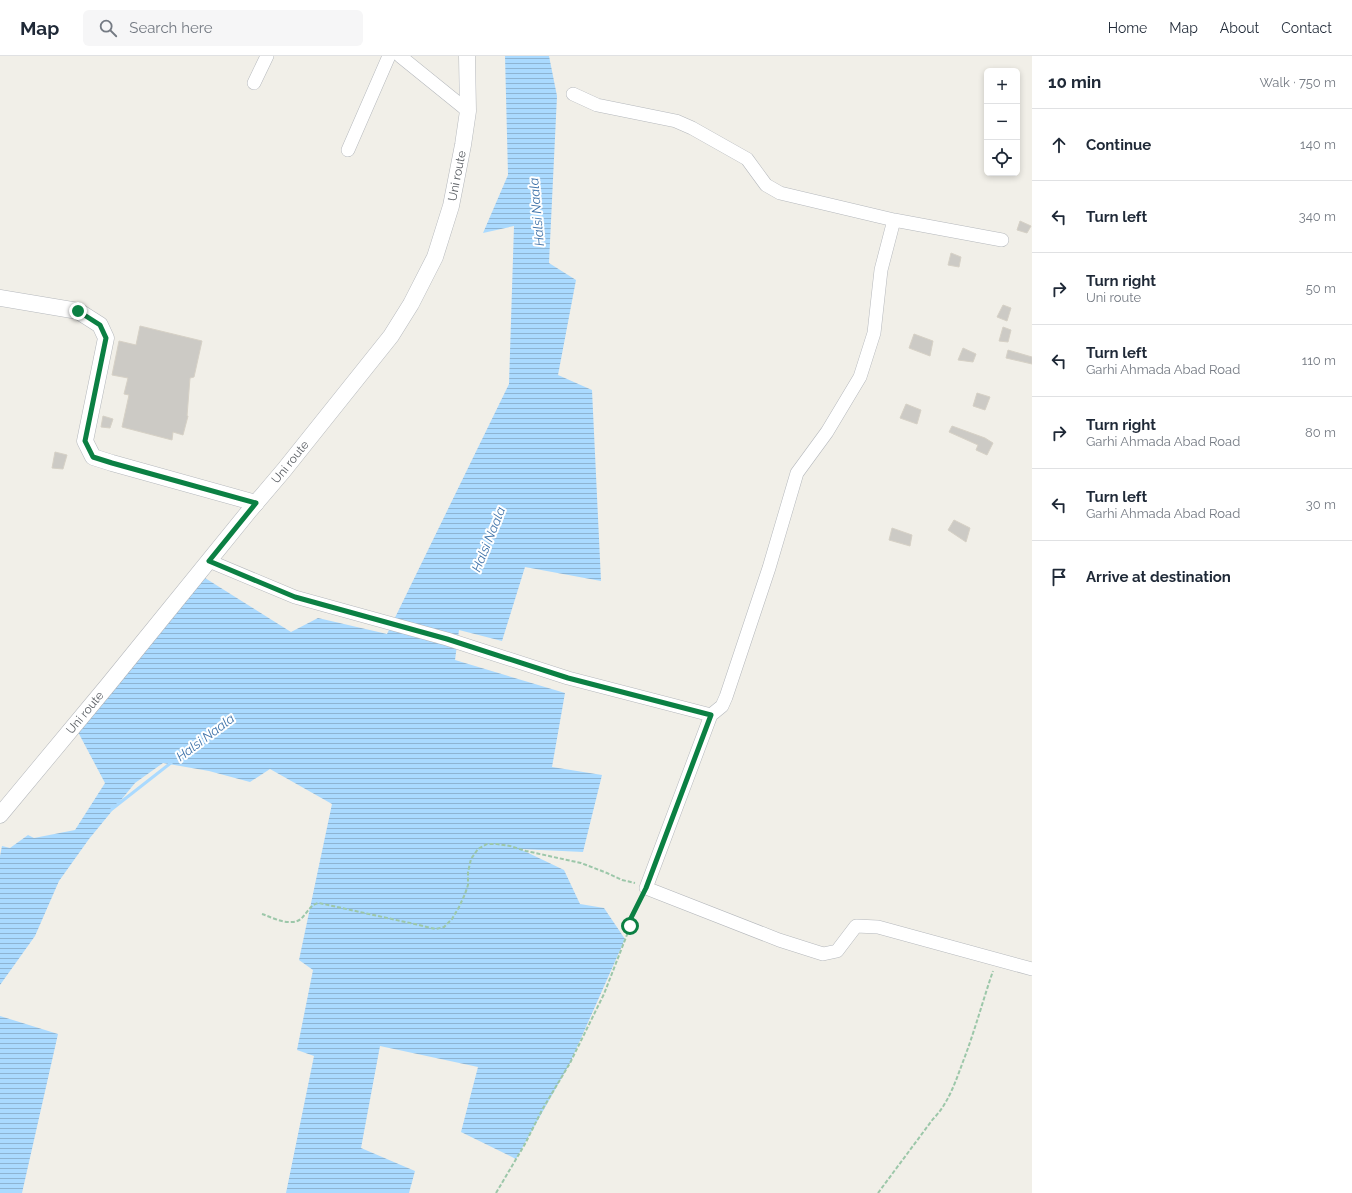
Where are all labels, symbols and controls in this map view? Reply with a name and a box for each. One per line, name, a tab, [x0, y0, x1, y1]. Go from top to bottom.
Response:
search box	[83, 10, 363, 46]
text: Map	[20, 17, 59, 39]
icon: search	[97, 17, 119, 39]
text: Search here	[129, 19, 213, 37]
text: Home	[1108, 20, 1147, 36]
text: Map	[1169, 20, 1198, 36]
text: About	[1220, 20, 1259, 36]
text: Contact	[1281, 20, 1332, 36]
map controls	[984, 68, 1020, 176]
button: +	[984, 68, 1020, 104]
text: 10 min	[1048, 72, 1101, 92]
text: Walk · 750 m	[1259, 75, 1336, 90]
button: −	[984, 104, 1020, 140]
icon: ahead	[1048, 134, 1070, 156]
text: Continue	[1086, 136, 1151, 154]
text: 140 m	[1300, 137, 1336, 152]
button: locate	[984, 140, 1020, 176]
street label: Uni route	[445, 150, 469, 202]
water label: Halsi Naala	[526, 177, 547, 247]
icon: left	[1048, 206, 1070, 228]
text: Turn left	[1086, 208, 1147, 226]
text: 340 m	[1299, 209, 1336, 224]
text: Turn right	[1086, 272, 1156, 290]
icon: right	[1048, 278, 1070, 300]
text: 50 m	[1306, 281, 1336, 296]
text: Uni route	[1086, 290, 1141, 305]
route end	[69, 302, 87, 320]
text: Turn left	[1086, 344, 1147, 362]
icon: left	[1048, 350, 1070, 372]
text: 110 m	[1302, 353, 1336, 368]
text: Garhi Ahmada Abad Road	[1086, 362, 1240, 377]
text: Turn right	[1086, 416, 1156, 434]
icon: right	[1048, 422, 1070, 444]
text: 80 m	[1305, 425, 1336, 440]
text: Garhi Ahmada Abad Road	[1086, 434, 1240, 449]
street label: Uni route	[269, 438, 312, 486]
text: Turn left	[1086, 488, 1147, 506]
icon: left	[1048, 494, 1070, 516]
text: 30 m	[1306, 497, 1336, 512]
water label: Halsi Naala	[469, 504, 508, 574]
text: Garhi Ahmada Abad Road	[1086, 506, 1240, 521]
icon: arrive	[1048, 566, 1070, 588]
text: Arrive at destination	[1086, 568, 1231, 586]
street label: Uni route	[63, 689, 107, 737]
water label: Halsi Naala	[173, 711, 237, 764]
route start	[621, 917, 639, 935]

